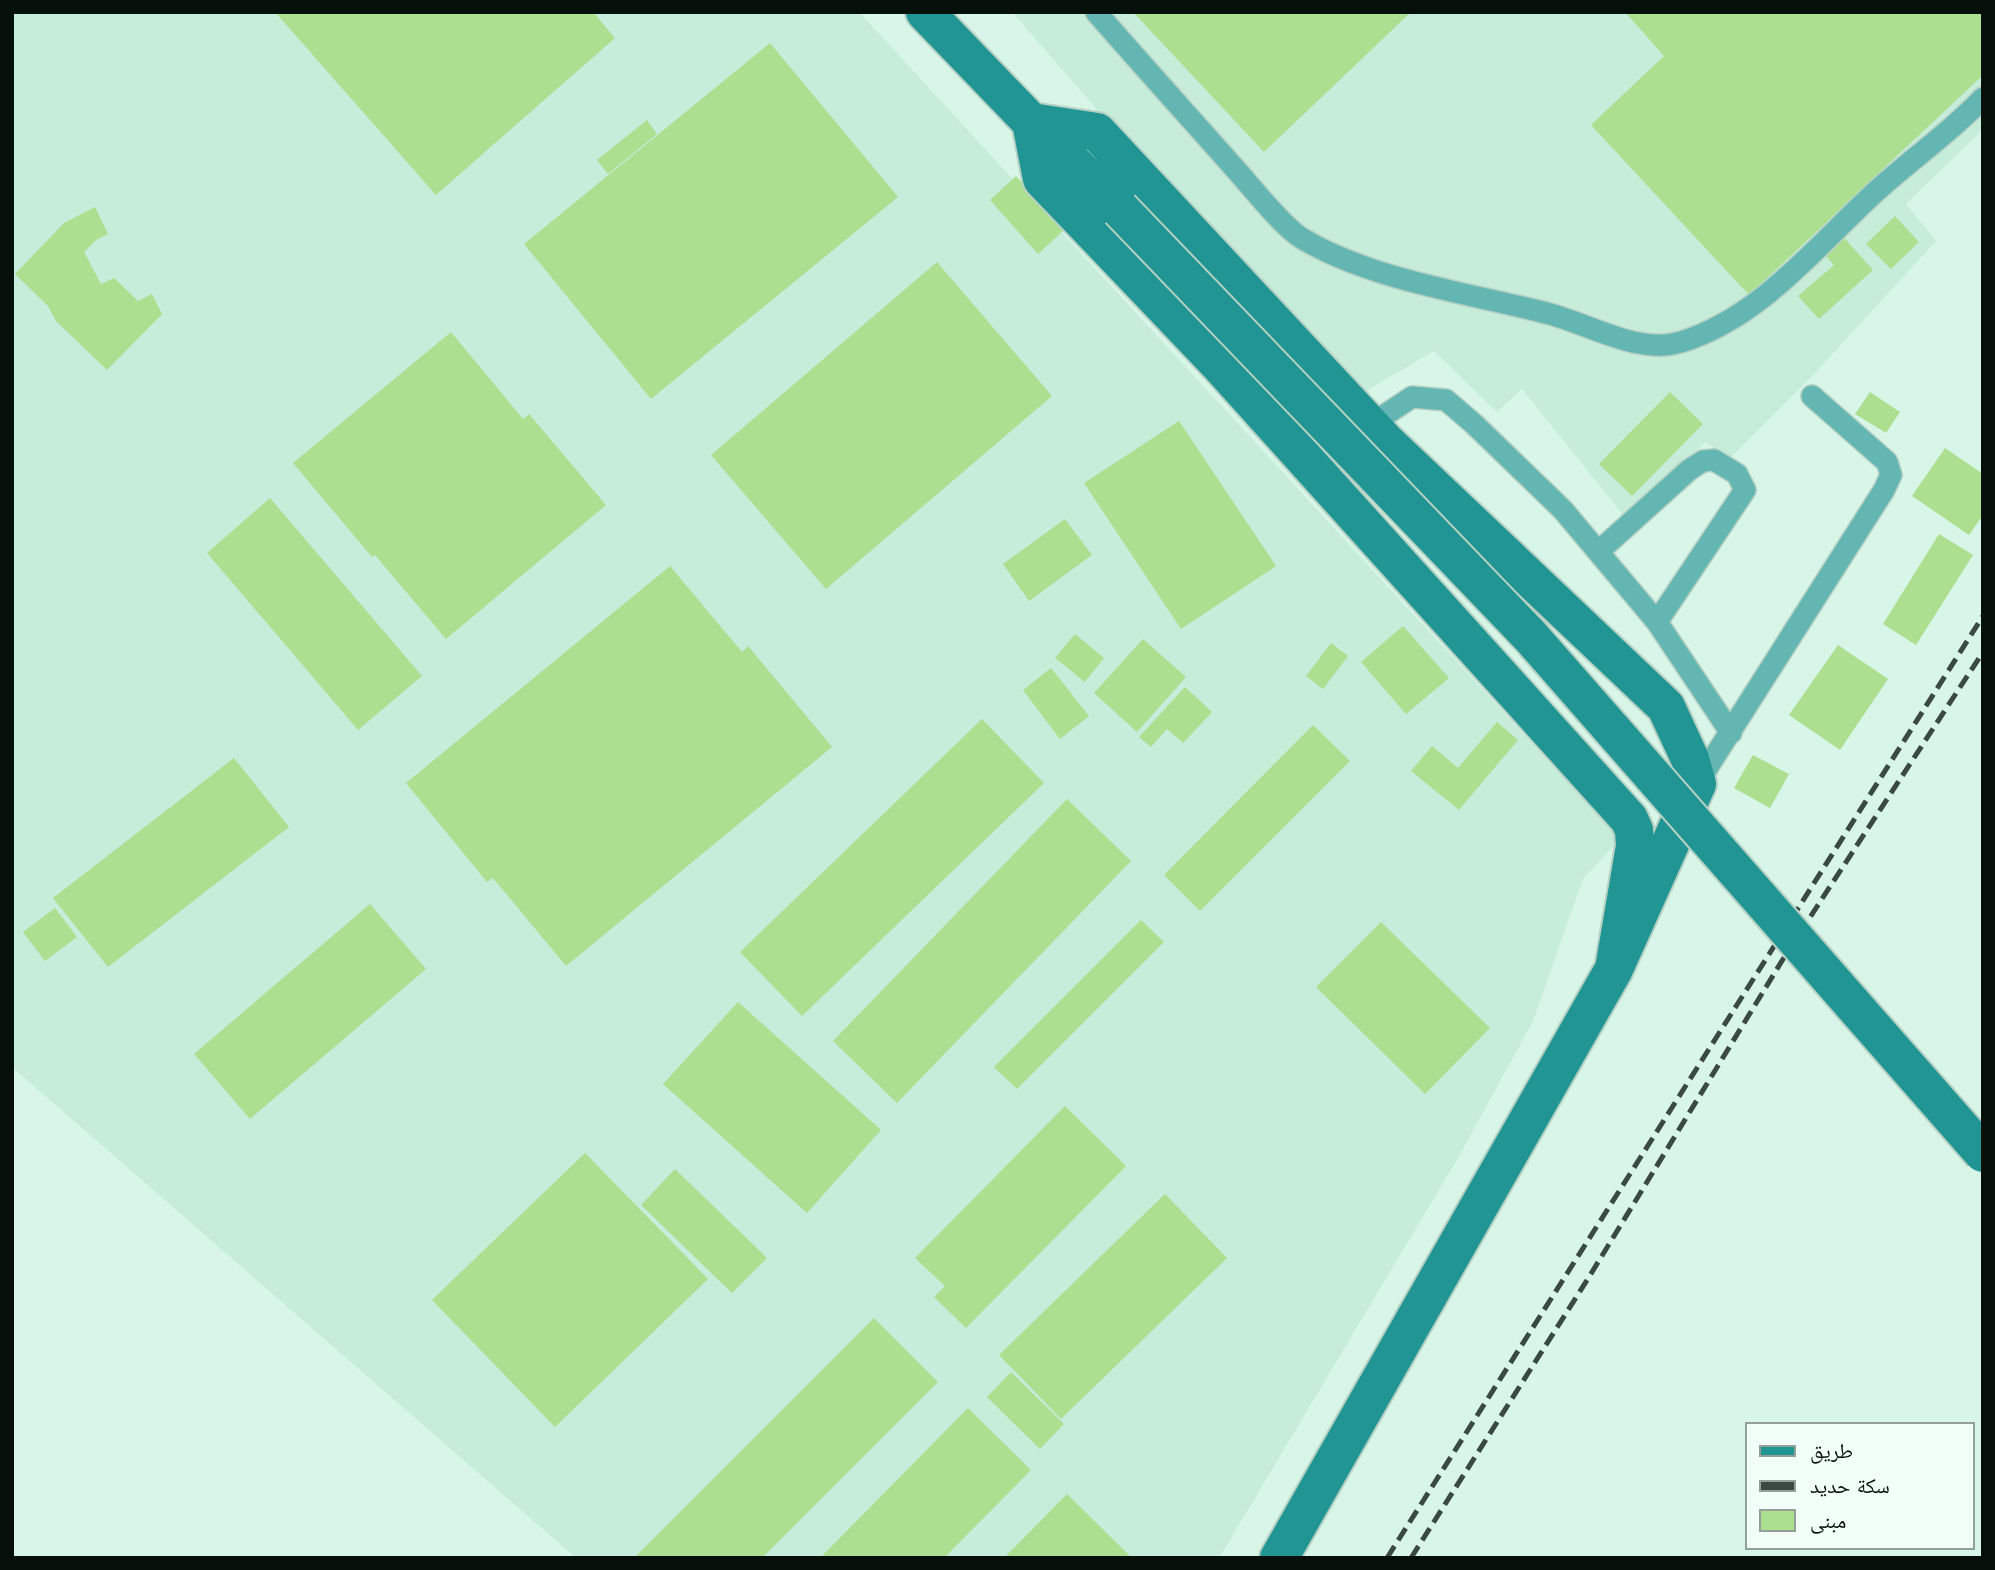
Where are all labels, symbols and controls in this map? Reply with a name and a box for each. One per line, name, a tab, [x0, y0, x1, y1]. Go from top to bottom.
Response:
legend	[1746, 1423, 1974, 1549]
text: طريق	[1810, 1436, 1853, 1466]
text: سكة حديد	[1810, 1471, 1890, 1501]
text: مبنى	[1810, 1506, 1846, 1536]

